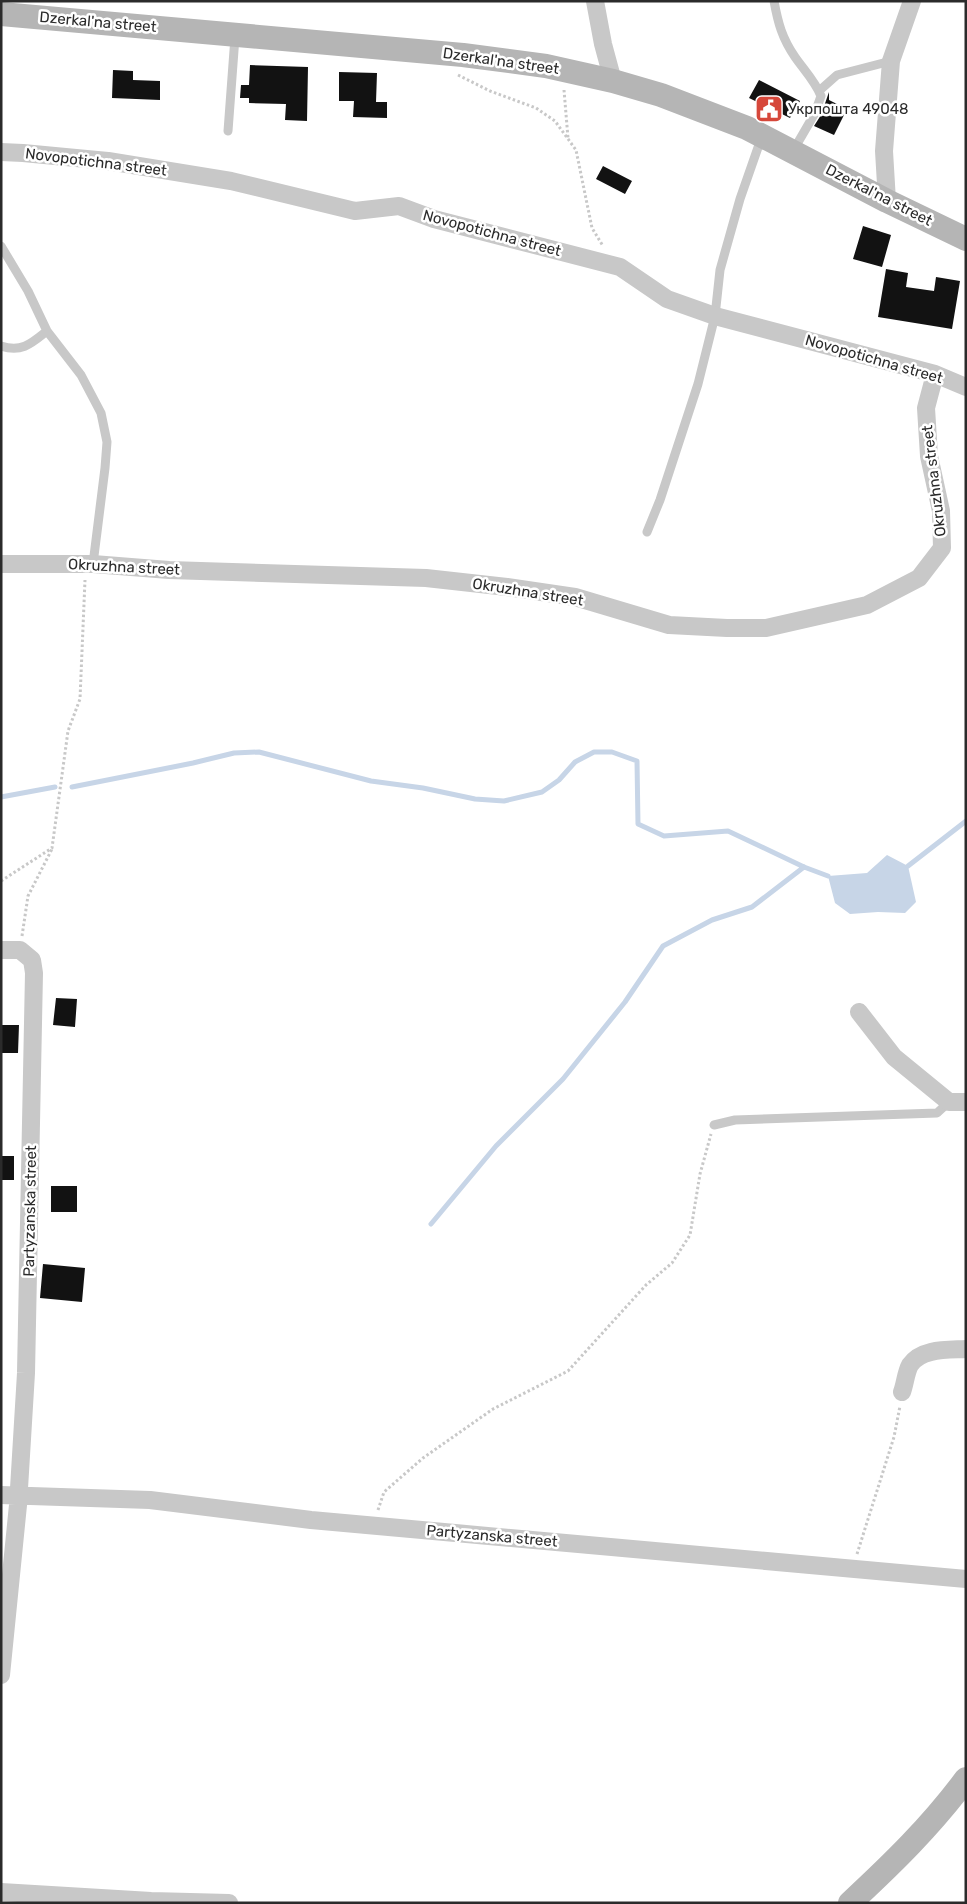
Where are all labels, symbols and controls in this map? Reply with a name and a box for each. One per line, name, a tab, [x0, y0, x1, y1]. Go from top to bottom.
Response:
street label: Dzerkal'na street	[39, 8, 157, 36]
street label: Dzerkal'na street	[442, 44, 560, 78]
public building icon: Укрпошта 49048	[754, 94, 784, 124]
place label: Укрпошта 49048	[788, 100, 909, 118]
street label: Novopotichna street	[24, 144, 168, 180]
street label: Dzerkal'na street	[823, 160, 935, 230]
street label: Novopotichna street	[421, 206, 563, 260]
street label: Novopotichna street	[803, 331, 945, 387]
street label: Okruzhna street	[918, 424, 950, 538]
street label: Okruzhna street	[68, 555, 181, 579]
street label: Okruzhna street	[471, 574, 585, 610]
street label: Partyzanska street	[20, 1145, 40, 1277]
street label: Partyzanska street	[426, 1521, 558, 1551]

